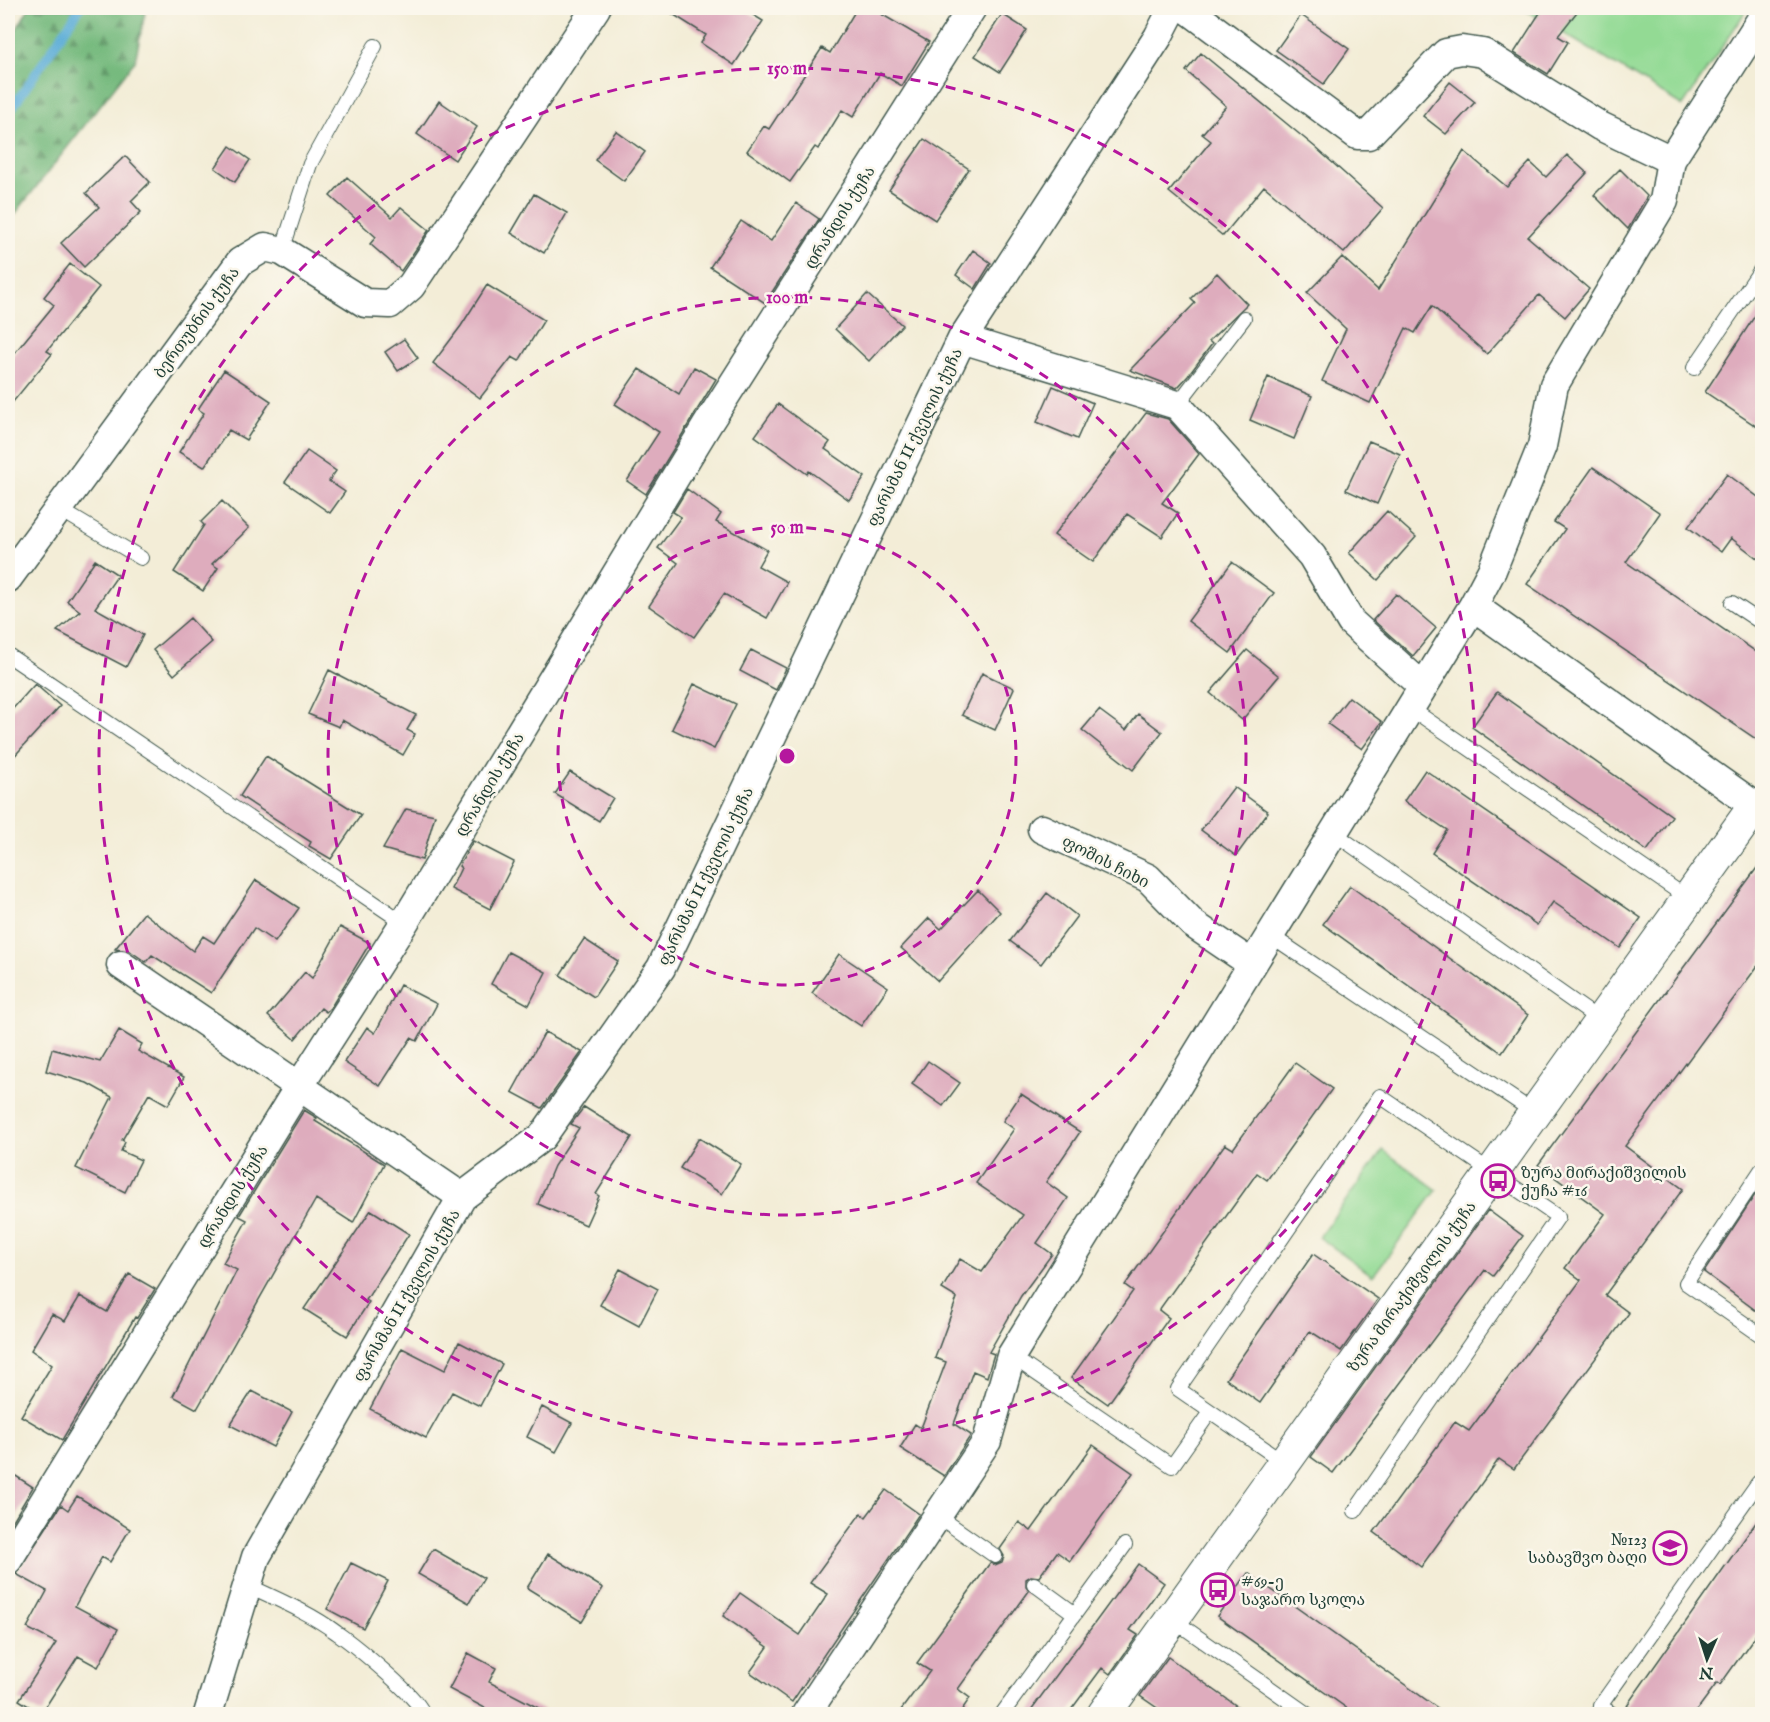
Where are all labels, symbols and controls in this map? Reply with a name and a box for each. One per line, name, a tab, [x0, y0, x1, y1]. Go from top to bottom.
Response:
text: 150 m	[767, 58, 807, 81]
street label: დრანდის ქუჩა	[801, 163, 880, 273]
street label: ბერთუბნის ქუჩა	[151, 264, 245, 383]
text: 100 m	[766, 287, 808, 310]
street label: ფარსმან II ქველის ქუჩა	[864, 345, 968, 531]
text: 50 m	[770, 517, 804, 540]
street label: დრანდის ქუჩა	[452, 729, 530, 841]
centre of rings	[777, 746, 797, 766]
street label: ფარსმან II ქველის ქუჩა	[655, 784, 759, 970]
street label: ფოშის ჩიხი	[1058, 832, 1152, 893]
street label: დრანდის ქუჩა	[194, 1142, 273, 1252]
bus stop icon: ზურა მირაქიშვილის ქუჩა #16	[1480, 1163, 1516, 1199]
place label: ზურა მირაქიშვილის ქუჩა #16	[1521, 1164, 1687, 1202]
street label: ზურა მირაქიშვილის ქუჩა	[1344, 1198, 1481, 1377]
street label: ფარსმან II ქველის ქუჩა	[350, 1206, 465, 1386]
school or university icon: №123 საბავშვო ბაღი	[1652, 1530, 1688, 1566]
place label: №123 საბავშვო ბაღი	[1528, 1531, 1647, 1569]
bus stop icon: #69-ე საჯარო სკოლა	[1200, 1572, 1236, 1608]
place label: #69-ე საჯარო სკოლა	[1241, 1573, 1365, 1611]
north arrow	[1677, 1629, 1737, 1689]
text: N	[1699, 1662, 1715, 1682]

